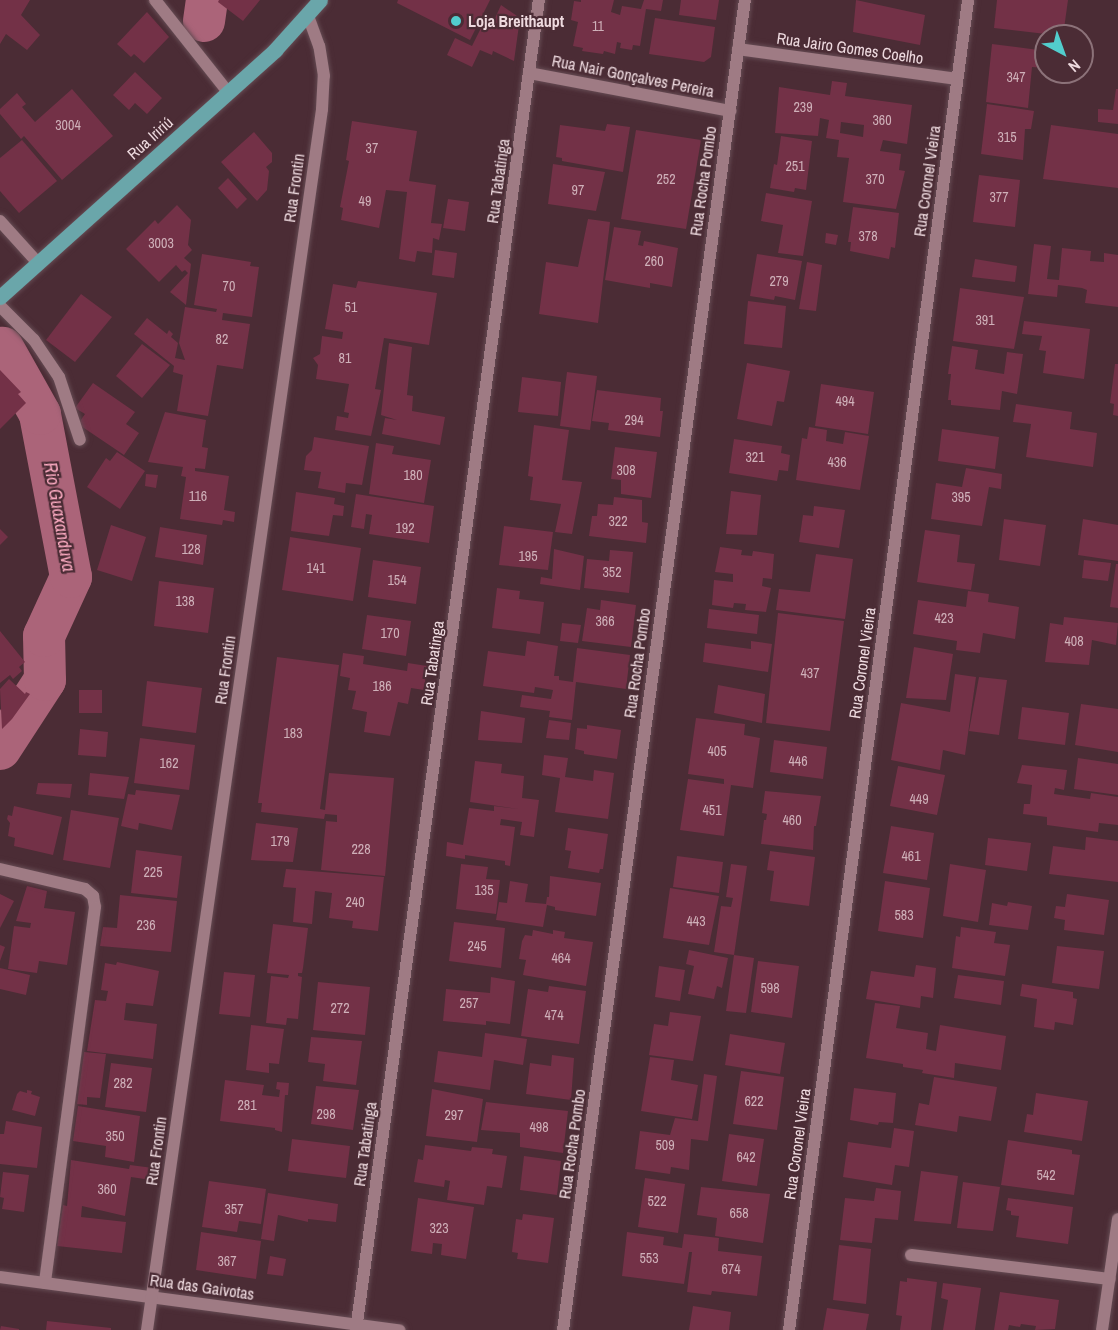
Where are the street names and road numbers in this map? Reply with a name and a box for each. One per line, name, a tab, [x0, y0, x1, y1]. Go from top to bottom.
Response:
street label: Rua Jairo Gomes Coelho	[775, 28, 925, 68]
street label: Rua Nair Gonçalves Pereira	[550, 51, 716, 101]
street label: Rua Iririú	[123, 113, 177, 163]
street label: Rua Coronel Vieira	[910, 124, 944, 238]
street label: Rua Rocha Pombo	[686, 125, 720, 237]
street label: Rua Tabatinga	[483, 137, 513, 225]
street label: Rua Frontin	[280, 152, 308, 224]
street label: Rua Coronel Vieira	[845, 606, 879, 720]
street label: Rua Rocha Pombo	[620, 607, 654, 719]
street label: Rua Tabatinga	[417, 619, 447, 707]
street label: Rua Frontin	[211, 634, 239, 706]
street label: Rua Coronel Vieira	[780, 1087, 814, 1201]
street label: Rua Rocha Pombo	[555, 1088, 589, 1200]
street label: Rua Tabatinga	[350, 1100, 380, 1188]
street label: Rua Frontin	[142, 1115, 170, 1187]
street label: Rua das Gaivotas	[149, 1270, 255, 1304]

